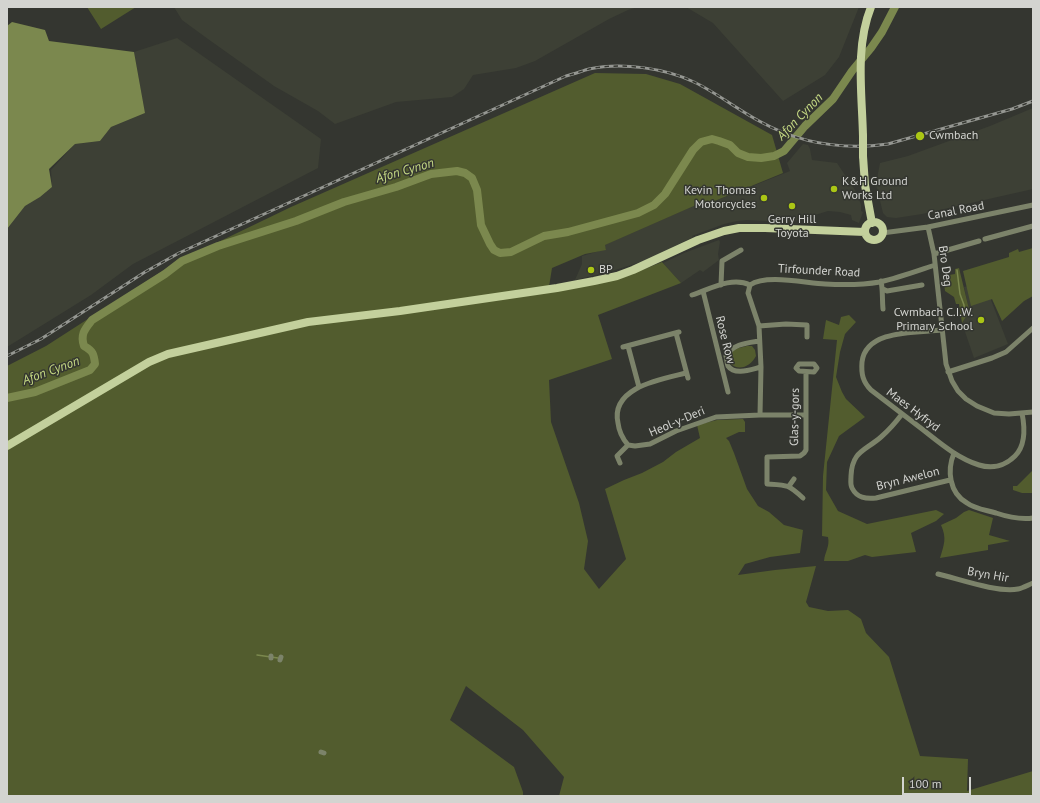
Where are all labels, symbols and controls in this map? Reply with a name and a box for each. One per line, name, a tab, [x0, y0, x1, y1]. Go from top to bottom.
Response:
water label: Afon Cynon	[774, 90, 826, 144]
place label: Cwmbach	[929, 129, 978, 143]
marker: Cwmbach	[914, 130, 926, 142]
water label: Afon Cynon	[374, 155, 436, 187]
place label: K&H Ground Works Ltd	[842, 175, 908, 203]
place label: Kevin Thomas Motorcycles	[684, 184, 756, 212]
marker: K&H Ground Works Ltd	[829, 184, 839, 194]
marker: Kevin Thomas Motorcycles	[759, 193, 769, 203]
street label: Canal Road	[927, 198, 985, 224]
marker: Gerry Hill Toyota	[787, 201, 797, 211]
place label: Gerry Hill Toyota	[768, 213, 816, 241]
street label: Bro Deg	[935, 245, 955, 287]
street label: Tirfounder Road	[778, 262, 860, 280]
place label: BP	[599, 263, 613, 277]
marker: BP	[586, 265, 596, 275]
place label: Cwmbach C.I.W. Primary School	[894, 306, 973, 334]
street label: Rose Row	[712, 314, 738, 366]
marker: Cwmbach C.I.W. Primary School	[976, 315, 986, 325]
water label: Afon Cynon	[20, 353, 82, 389]
street label: Maes Hyfryd	[883, 385, 943, 435]
street label: Glas-y-gors	[787, 388, 803, 446]
street label: Heol-y-Deri	[647, 404, 707, 440]
street label: Bryn Awelon	[875, 464, 941, 494]
street label: Bryn Hir	[966, 564, 1010, 586]
scale bar	[904, 769, 973, 795]
text: 100 m	[909, 776, 942, 791]

